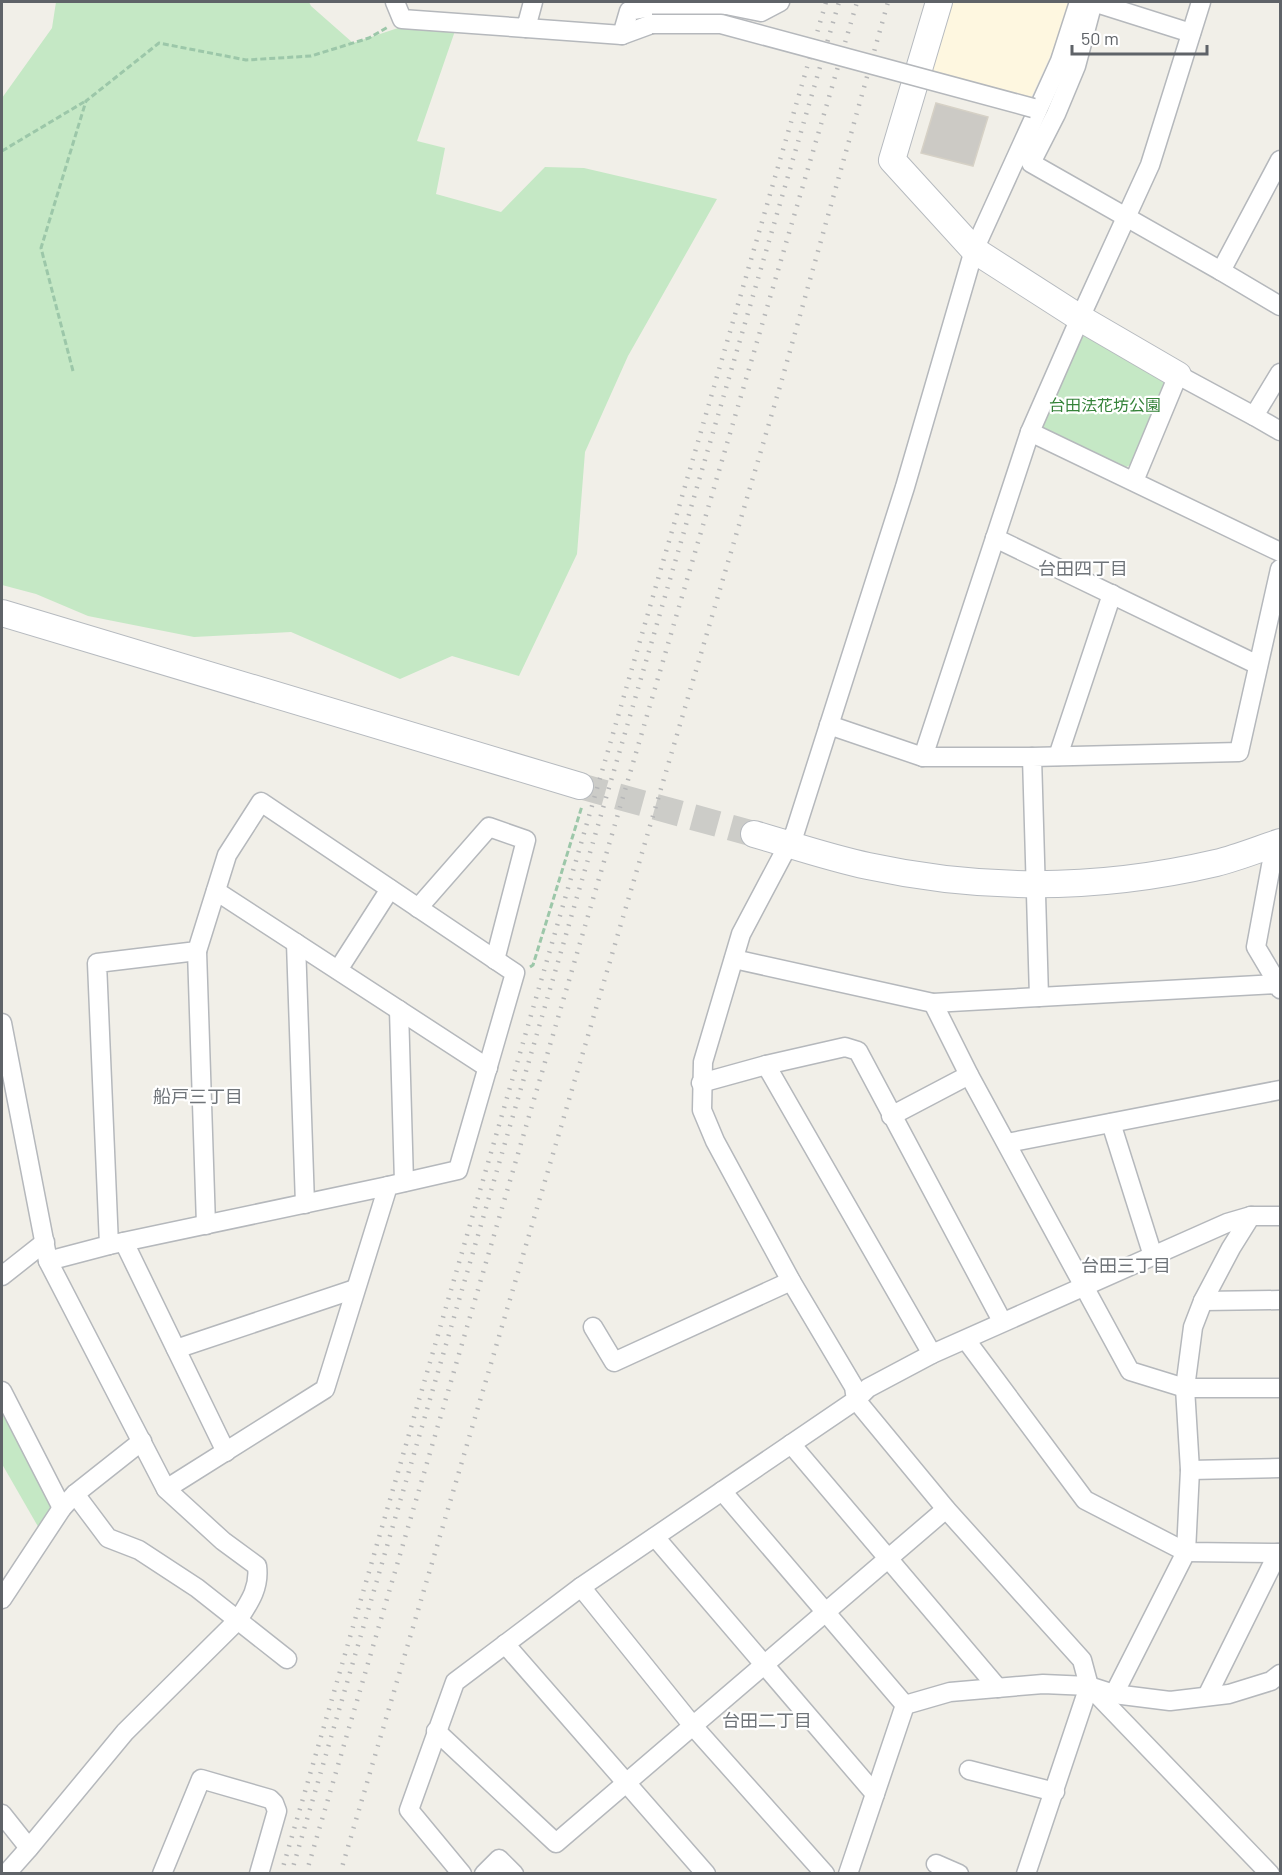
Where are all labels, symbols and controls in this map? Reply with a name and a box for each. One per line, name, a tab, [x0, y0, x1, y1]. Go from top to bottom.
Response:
scale bar	[1072, 18, 1207, 56]
text: 50 m	[1081, 27, 1119, 49]
park label: 台田法花坊公園	[1049, 395, 1161, 414]
district label: 台田四丁目	[1038, 557, 1128, 579]
district label: 船戸三丁目	[153, 1085, 243, 1107]
district label: 台田三丁目	[1081, 1254, 1171, 1276]
district label: 台田二丁目	[722, 1709, 812, 1731]

